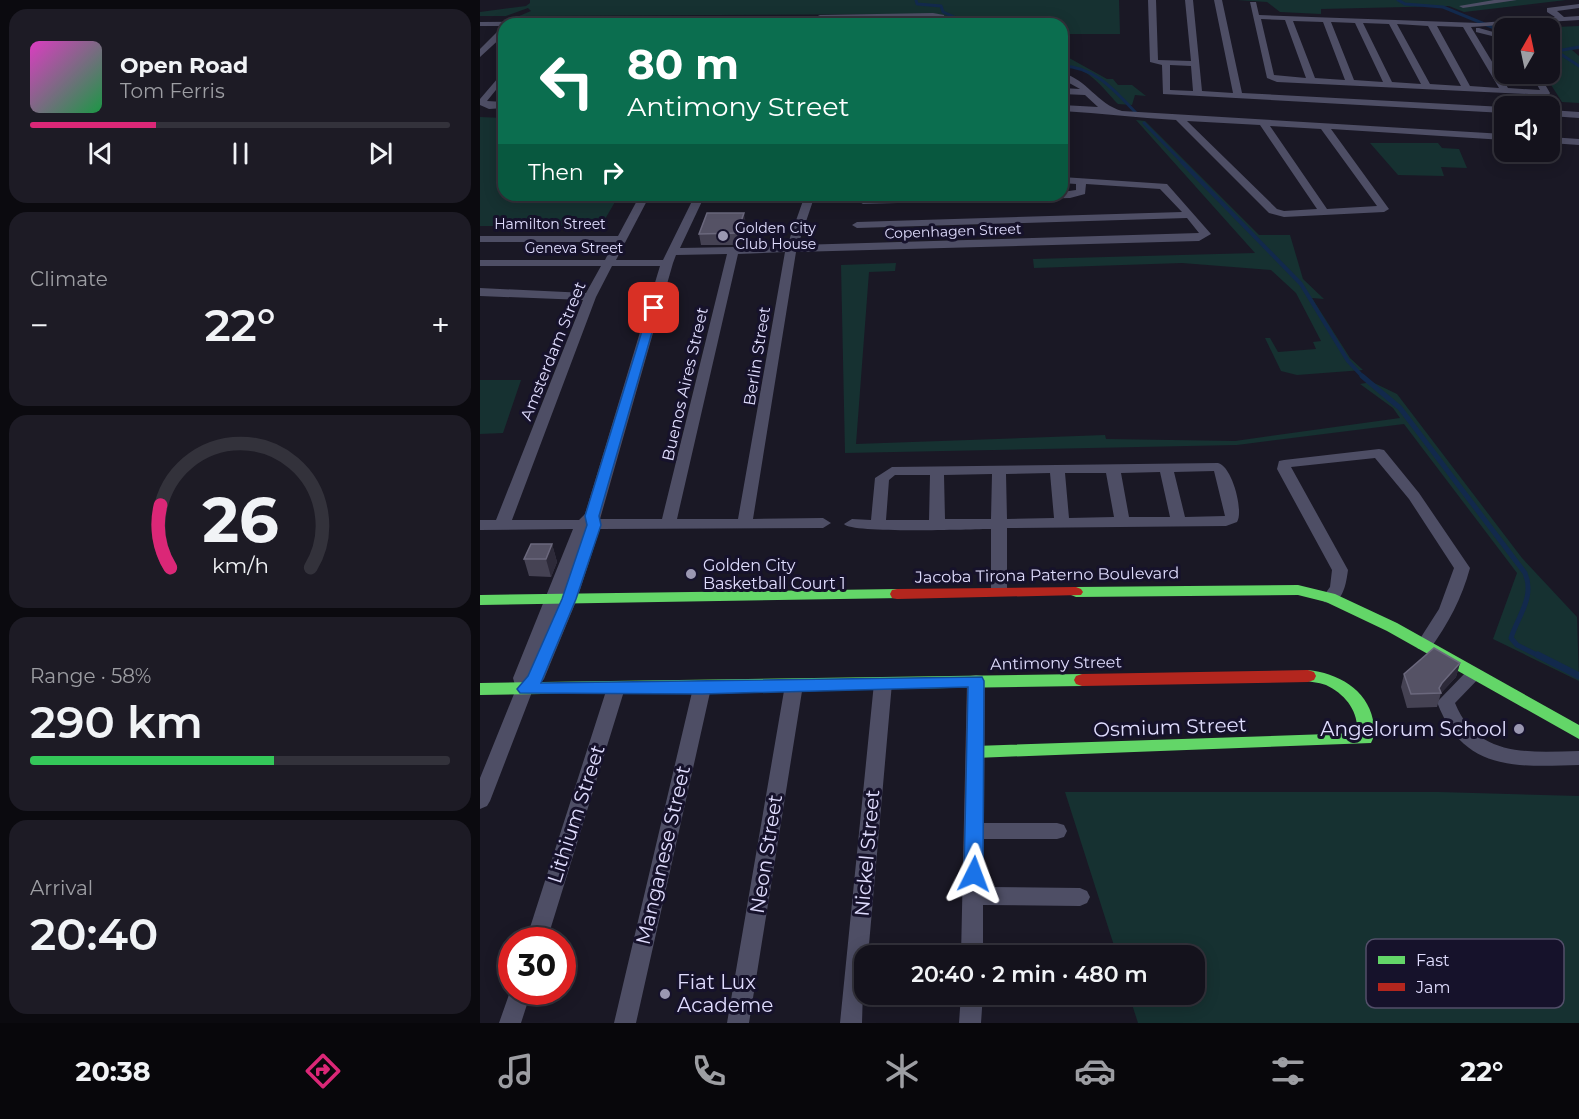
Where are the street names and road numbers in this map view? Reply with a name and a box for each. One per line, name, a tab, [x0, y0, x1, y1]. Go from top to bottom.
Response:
street label: Hamilton Street	[494, 215, 606, 233]
street label: Copenhagen Street	[884, 220, 1022, 242]
street label: Geneva Street	[525, 239, 624, 257]
street label: Amsterdam Street	[516, 278, 590, 423]
street label: Buenos Aires Street	[658, 305, 712, 463]
street label: Berlin Street	[740, 305, 774, 407]
street label: Jacoba Tirona Paterno Boulevard	[914, 563, 1179, 587]
street label: Antimony Street	[990, 652, 1123, 674]
street label: Osmium Street	[1093, 712, 1247, 742]
street label: Lithium Street	[542, 742, 610, 886]
street label: Manganese Street	[631, 763, 695, 947]
street label: Nickel Street	[849, 788, 885, 918]
street label: Neon Street	[745, 793, 787, 915]

